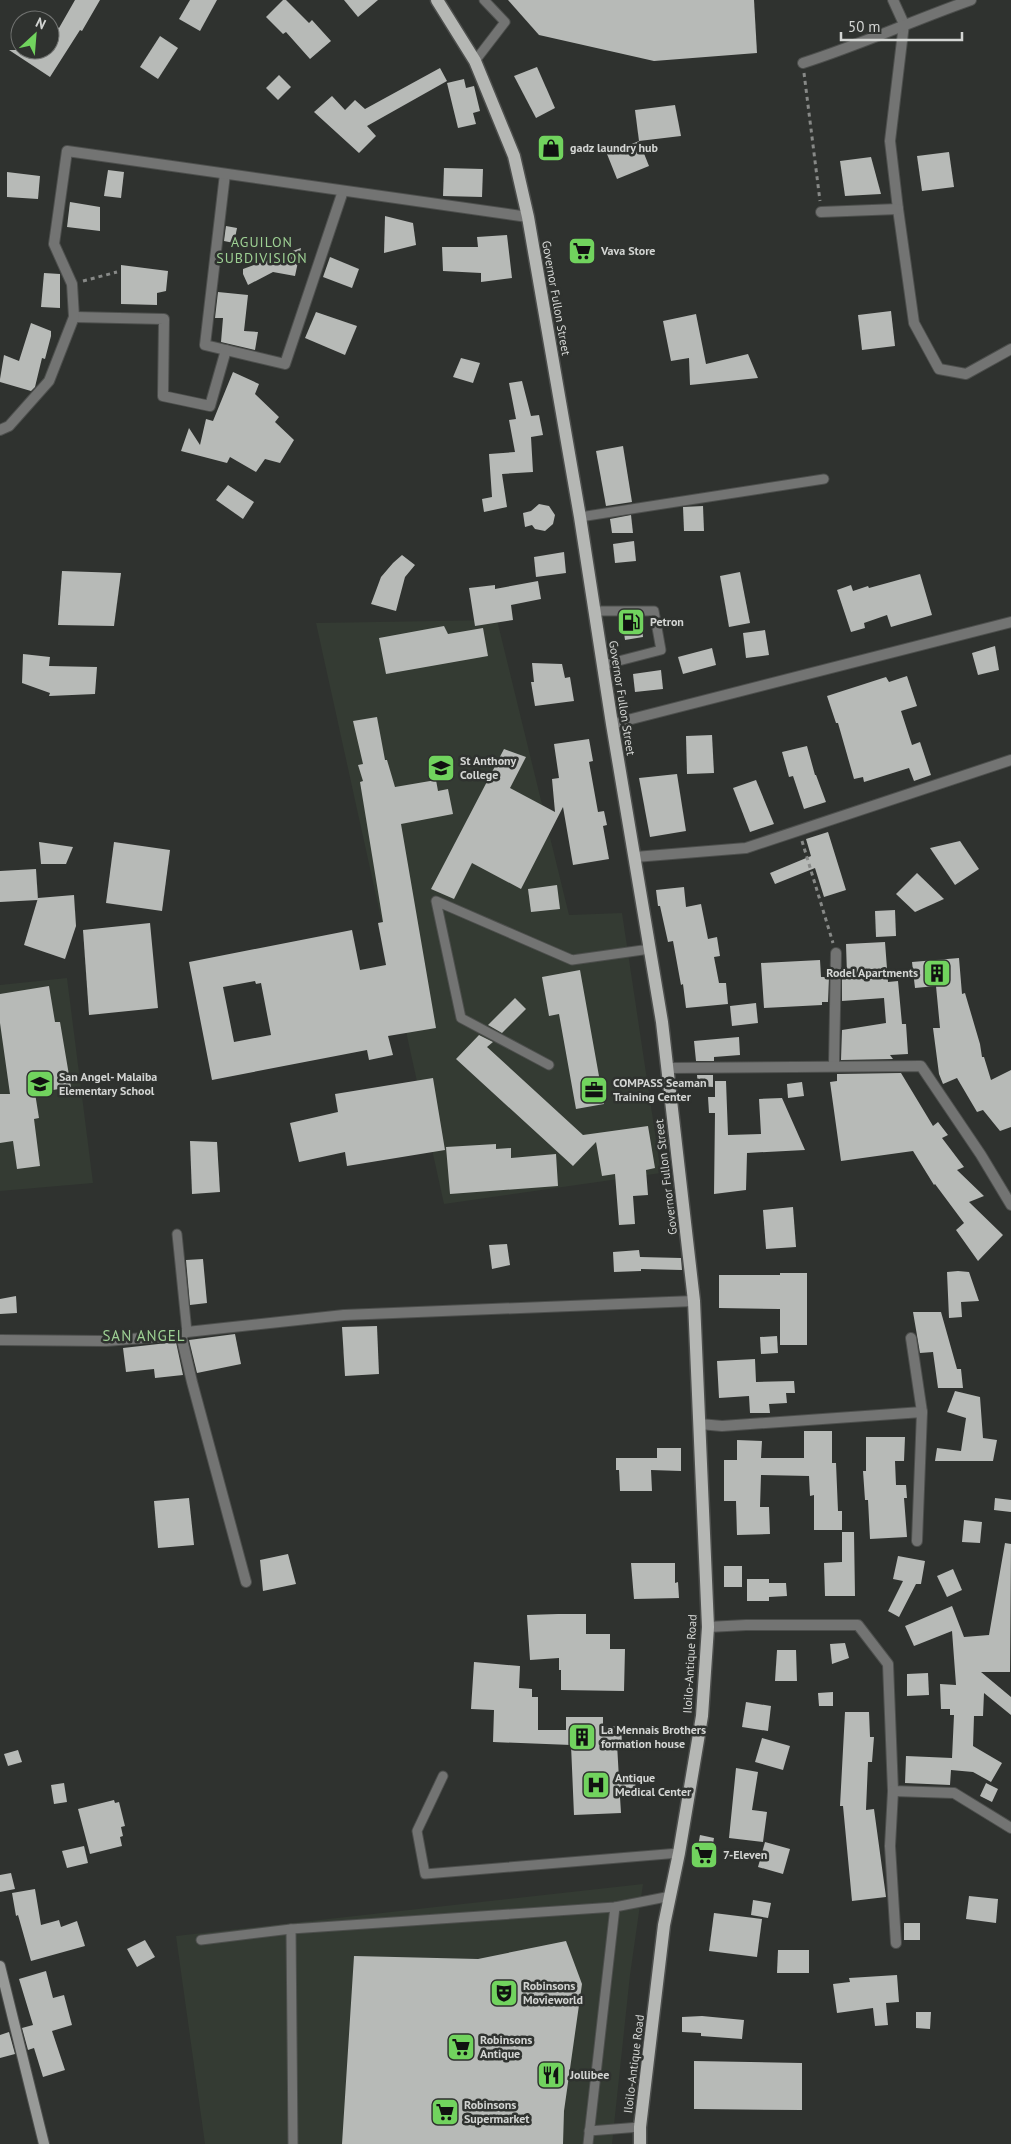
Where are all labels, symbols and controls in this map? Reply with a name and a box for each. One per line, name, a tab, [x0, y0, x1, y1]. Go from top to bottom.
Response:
north arrow	[10, 10, 60, 60]
scale bar	[841, 10, 962, 42]
text: N	[33, 13, 49, 33]
text: 50 m	[848, 17, 881, 36]
shop icon: gadz laundry hub	[536, 133, 566, 163]
place label: gadz laundry hub	[570, 140, 659, 155]
district label: AGUILON SUBDIVISION	[216, 233, 308, 267]
supermarket icon: Vava Store	[567, 236, 597, 266]
street label: Governor Fullon Street	[539, 239, 574, 356]
place label: Vava Store	[600, 243, 655, 258]
fuel station icon: Petron	[616, 607, 646, 637]
place label: Petron	[650, 614, 684, 629]
street label: Governor Fullon Street	[606, 639, 639, 757]
school or university icon: St Anthony College	[426, 753, 456, 783]
place label: St Anthony College	[460, 753, 517, 782]
building icon: Rodel Apartments	[922, 958, 952, 988]
place label: Rodel Apartments	[826, 965, 918, 980]
school or university icon: San Angel- Malaiba Elementary School	[25, 1069, 55, 1099]
place label: San Angel- Malaiba Elementary School	[59, 1069, 157, 1098]
office icon: COMPASS Seaman Training Center	[579, 1075, 609, 1105]
place label: COMPASS Seaman Training Center	[613, 1075, 706, 1104]
street label: Governor Fullon Street	[651, 1118, 680, 1236]
district label: SAN ANGEL	[102, 1326, 186, 1345]
street label: Iloilo-Antique Road	[679, 1614, 700, 1714]
building icon: La Mennais Brothers formation house	[567, 1722, 597, 1752]
place label: La Mennais Brothers formation house	[601, 1722, 706, 1751]
hospital icon: Antique Medical Center	[581, 1770, 611, 1800]
place label: Antique Medical Center	[615, 1770, 692, 1799]
supermarket icon: 7-Eleven	[689, 1840, 719, 1870]
place label: 7-Eleven	[723, 1847, 767, 1862]
theatre icon: Robinsons Movieworld	[489, 1978, 519, 2008]
place label: Robinsons Movieworld	[523, 1978, 583, 2007]
street label: Iloilo-Antique Road	[620, 2014, 647, 2114]
supermarket icon: Robinsons Antique	[446, 2032, 476, 2062]
place label: Robinsons Antique	[480, 2032, 532, 2061]
restaurant icon: Jollibee	[536, 2060, 566, 2090]
place label: Jollibee	[569, 2067, 609, 2082]
supermarket icon: Robinsons Supermarket	[430, 2097, 460, 2127]
place label: Robinsons Supermarket	[464, 2097, 530, 2126]

